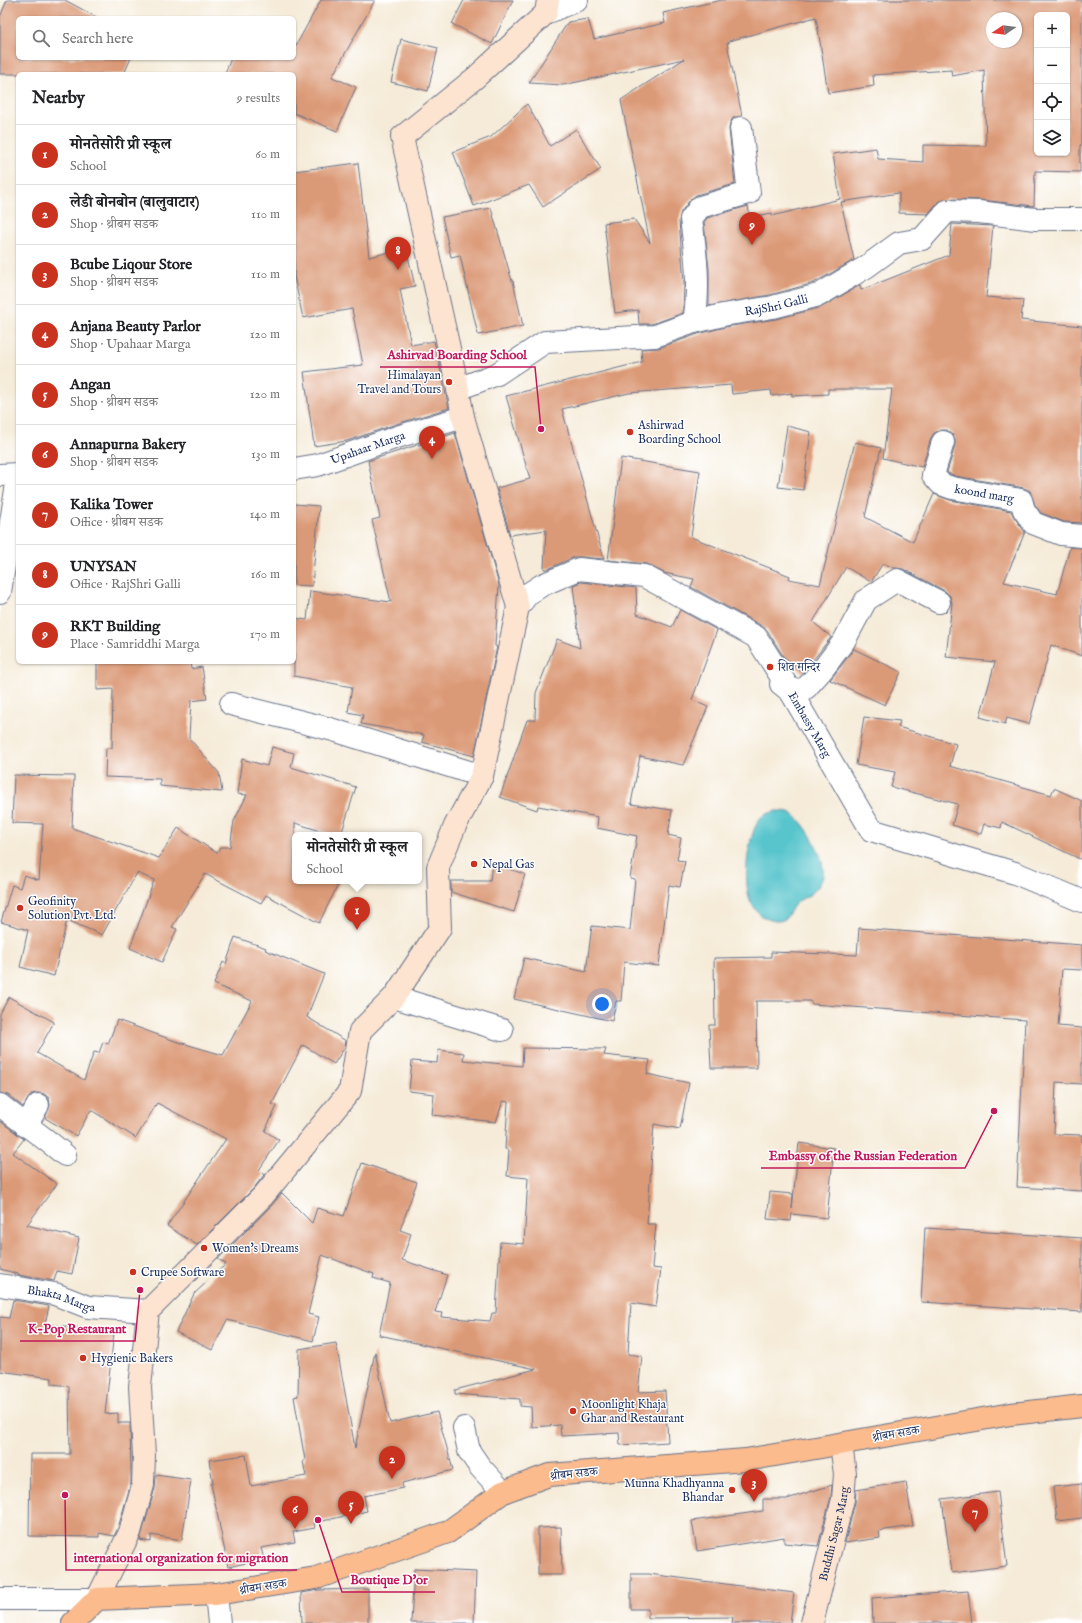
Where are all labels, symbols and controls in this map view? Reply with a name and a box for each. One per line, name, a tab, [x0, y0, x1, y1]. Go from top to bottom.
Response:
north arrow	[986, 12, 1022, 48]
map controls	[1034, 12, 1070, 156]
button: +	[1034, 12, 1070, 48]
search box	[16, 16, 296, 60]
icon: search	[30, 27, 52, 49]
text: Search here	[62, 29, 133, 48]
button: −	[1034, 48, 1070, 84]
button: locate	[1034, 84, 1070, 120]
text: Nearby	[32, 88, 85, 109]
text: 9 results	[237, 90, 280, 107]
button: layers	[1034, 120, 1070, 156]
text: मोनतेसोरी प्री स्कूल	[70, 135, 171, 154]
text: 1	[43, 146, 47, 163]
text: 60 m	[255, 146, 280, 163]
text: School	[70, 158, 107, 175]
text: लेडी बोनबोन (बालुवाटार)	[70, 193, 199, 212]
text: 2	[42, 206, 48, 223]
text: 110 m	[251, 206, 280, 223]
pin: 9	[739, 212, 765, 245]
text: Shop · थ्रीबम सडक	[70, 216, 158, 233]
pin: 8	[385, 237, 411, 270]
text: Bcube Liqour Store	[70, 255, 192, 274]
text: 3	[43, 266, 47, 283]
text: 110 m	[251, 266, 280, 283]
text: Shop · थ्रीबम सडक	[70, 274, 158, 291]
street label: RajShri Galli	[743, 291, 809, 319]
text: Anjana Beauty Parlor	[70, 317, 201, 336]
text: 4	[42, 326, 48, 343]
text: 120 m	[250, 326, 280, 343]
text: Shop · Upahaar Marga	[70, 336, 191, 353]
callout: Ashirvad Boarding School	[380, 342, 535, 367]
text: Ashirvad Boarding School	[386, 347, 527, 364]
place label: Himalayan Travel and Tours	[358, 368, 442, 397]
text: Angan	[70, 375, 111, 394]
marker: Himalayan Travel and Tours	[444, 377, 454, 387]
text: 5	[43, 386, 47, 403]
text: 120 m	[250, 386, 280, 403]
text: Shop · थ्रीबम सडक	[70, 394, 158, 411]
place label: Ashirwad Boarding School	[637, 418, 722, 447]
pin: 4	[419, 426, 445, 459]
street label: Upahaar Marga	[328, 427, 407, 467]
marker: Ashirwad Boarding School	[625, 427, 635, 437]
text: Annapurna Bakery	[70, 435, 186, 454]
text: 6	[42, 446, 48, 463]
text: 130 m	[251, 446, 280, 463]
text: Shop · थ्रीबम सडक	[70, 454, 158, 471]
street label: koond marg	[953, 481, 1016, 506]
text: Kalika Tower	[70, 495, 153, 514]
text: 7	[42, 506, 48, 523]
text: 140 m	[250, 506, 280, 523]
text: Office · थ्रीबम सडक	[70, 514, 163, 531]
text: UNYSAN	[70, 557, 137, 576]
text: 8	[42, 566, 48, 583]
text: 160 m	[250, 566, 280, 583]
text: Office · RajShri Galli	[70, 576, 181, 593]
text: RKT Building	[70, 617, 160, 636]
text: 9	[42, 626, 48, 643]
text: 170 m	[250, 626, 280, 643]
text: Place · Samriddhi Marga	[70, 636, 200, 653]
place label: शिव मन्दिर	[777, 659, 821, 675]
marker: शिव मन्दिर	[765, 662, 775, 672]
street label: Embassy Marg	[785, 689, 835, 760]
popup	[292, 832, 422, 884]
text: मोनतेसोरी प्री स्कूल	[306, 838, 408, 857]
place label: Nepal Gas	[482, 857, 534, 873]
marker: Nepal Gas	[469, 859, 479, 869]
text: School	[306, 861, 343, 878]
place label: Geofinity Solution Pvt. Ltd.	[28, 894, 116, 923]
pin: 1	[344, 897, 370, 930]
marker: Geofinity Solution Pvt. Ltd.	[15, 903, 25, 913]
your location	[592, 994, 612, 1014]
callout: Embassy of the Russian Federation	[761, 1143, 965, 1168]
text: Embassy of the Russian Federation	[769, 1148, 957, 1165]
place label: Women's Dreams	[212, 1241, 299, 1256]
marker: Women's Dreams	[199, 1243, 209, 1253]
place label: Crupee Software	[141, 1265, 225, 1281]
marker: Crupee Software	[128, 1267, 138, 1277]
street label: Bhakta Marga	[26, 1282, 96, 1315]
callout: K-Pop Restaurant	[20, 1316, 135, 1341]
text: K-Pop Restaurant	[28, 1321, 127, 1338]
place label: Hygienic Bakers	[91, 1351, 173, 1366]
marker: Hygienic Bakers	[78, 1353, 88, 1363]
place label: Moonlight Khaja Ghar and Restaurant	[581, 1397, 684, 1426]
marker: Moonlight Khaja Ghar and Restaurant	[568, 1406, 578, 1416]
street label: थ्रीबम सडक	[871, 1421, 922, 1446]
pin: 2	[379, 1446, 405, 1479]
street label: थ्रीबम सडक	[549, 1463, 600, 1484]
pin: 3	[741, 1469, 767, 1502]
place label: Munna Khadhyanna Bhandar	[624, 1476, 725, 1505]
marker: Munna Khadhyanna Bhandar	[727, 1485, 737, 1495]
street label: Buddhi Sagar Marg	[815, 1485, 852, 1582]
pin: 5	[338, 1491, 364, 1524]
pin: 6	[282, 1496, 308, 1529]
pin: 7	[962, 1499, 988, 1532]
callout: international organization for migration	[66, 1545, 297, 1570]
text: international organization for migration	[74, 1550, 289, 1567]
callout: Boutique D'or	[342, 1567, 435, 1592]
text: Boutique D'or	[350, 1572, 428, 1589]
street label: थ्रीबम सडक	[238, 1575, 289, 1598]

